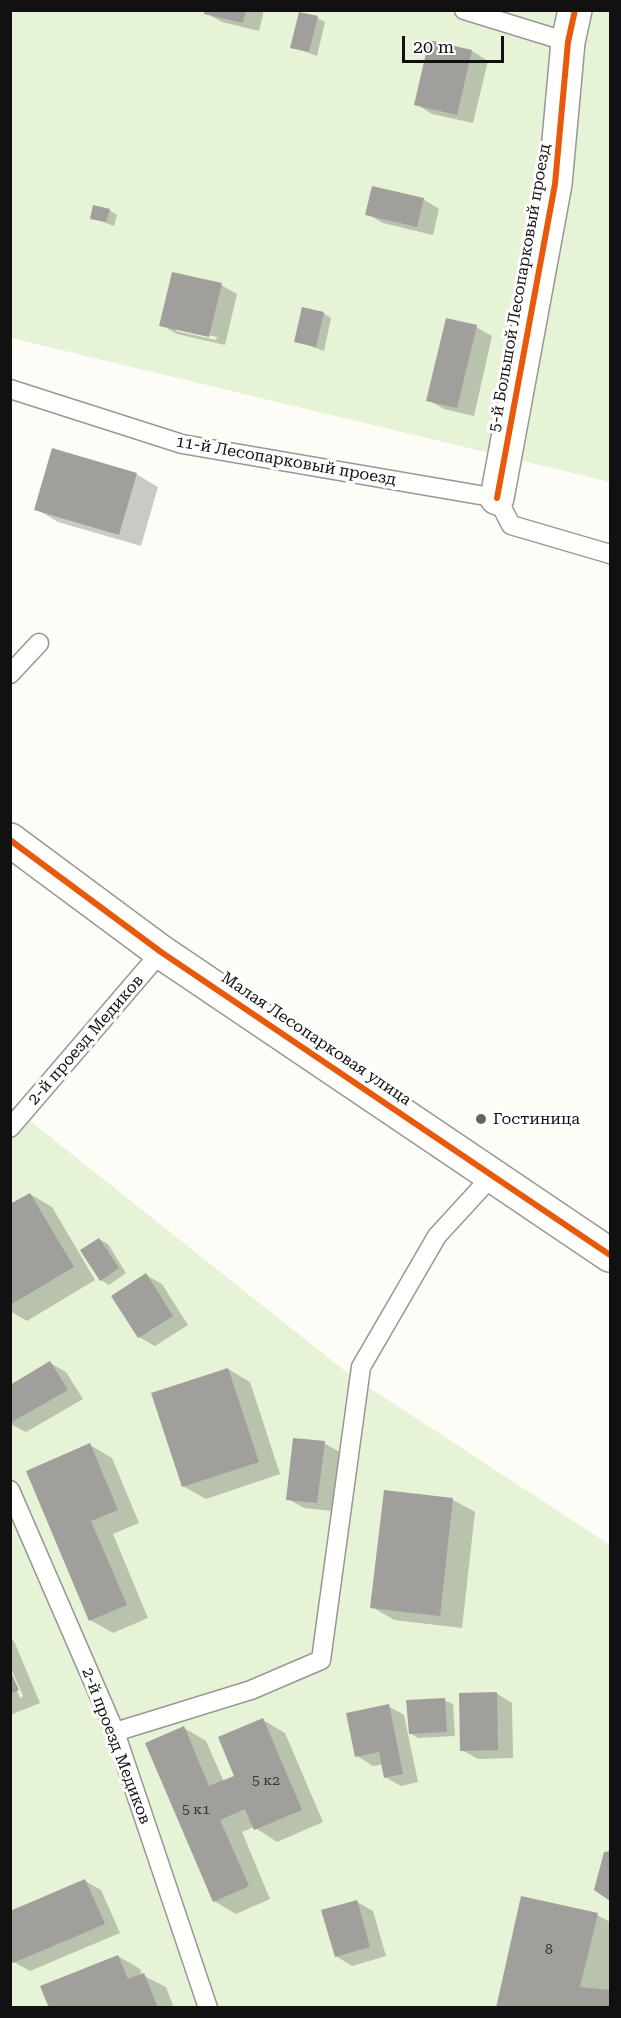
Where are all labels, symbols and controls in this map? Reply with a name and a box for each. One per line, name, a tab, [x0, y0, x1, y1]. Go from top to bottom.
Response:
scale bar	[405, 24, 507, 62]
text: 20 m	[413, 36, 454, 57]
street label: 5-й Большой Лесопарковый проезд	[485, 142, 555, 434]
street label: 11-й Лесопарковый проезд	[174, 432, 398, 490]
street label: Малая Лесопарковая улица	[217, 968, 415, 1110]
street label: 2-й проезд Медиков	[24, 971, 148, 1109]
place label: Гостиница	[493, 1109, 580, 1129]
marker: Гостиница	[474, 1112, 488, 1126]
street label: 2-й проезд Медиков	[77, 1665, 155, 1827]
house number: 5 к2	[252, 1773, 280, 1789]
house number: 5 к1	[182, 1802, 210, 1818]
house number: 8	[545, 1942, 553, 1958]

